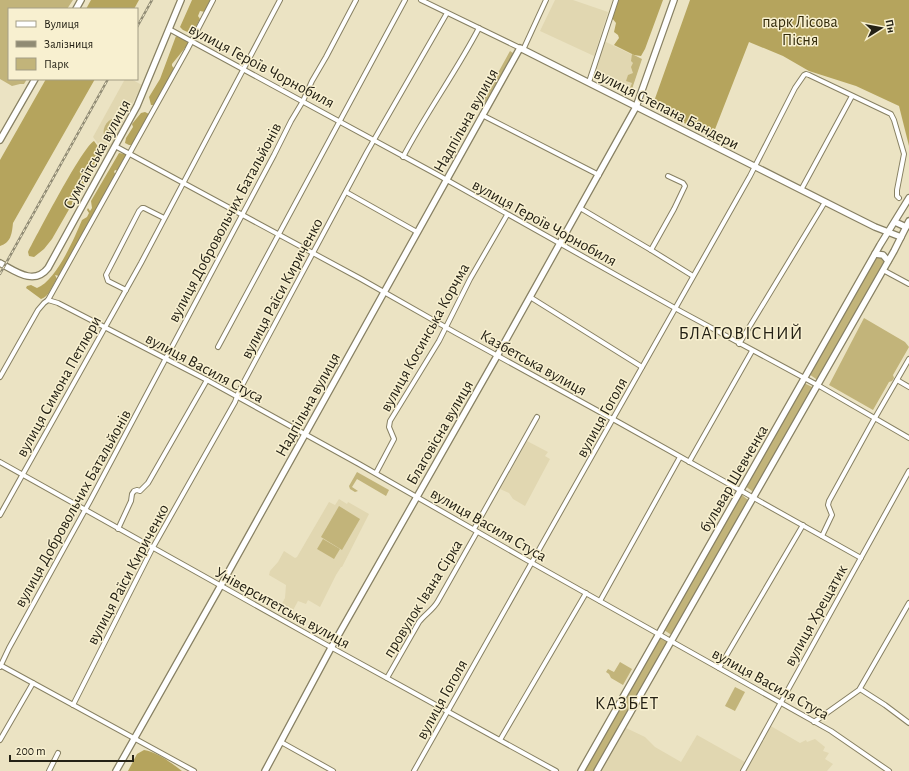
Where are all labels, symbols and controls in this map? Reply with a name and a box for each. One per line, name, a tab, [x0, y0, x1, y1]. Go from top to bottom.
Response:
legend	[8, 8, 138, 80]
north arrow	[861, 8, 901, 48]
park label: парк Лісова Пісня	[762, 14, 838, 48]
text: Вулиця	[44, 18, 79, 31]
text: Пн	[884, 19, 897, 34]
street label: вулиця Героїв Чорнобиля	[186, 21, 337, 112]
text: Залізниця	[44, 38, 93, 50]
text: Парк	[44, 58, 69, 70]
street label: вулиця Степана Бандери	[591, 65, 742, 153]
street label: Надпільна вулиця	[431, 66, 502, 176]
street label: Сумгаїтська вулиця	[60, 97, 134, 213]
street label: вулиця Добровольчих Батальйонів	[165, 120, 285, 325]
street label: вулиця Героїв Чорнобиля	[469, 176, 619, 270]
street label: вулиця Раїси Кириченко	[238, 215, 327, 362]
street label: вулиця Косинська Корчма	[377, 261, 473, 415]
street label: вулиця Симона Петлюри	[13, 313, 105, 460]
district label: БЛАГОВІСНИЙ	[678, 323, 804, 343]
street label: Казбетська вулиця	[477, 327, 590, 400]
street label: вулиця Василя Стуса	[142, 330, 266, 407]
street label: Надпільна вулиця	[273, 350, 344, 460]
street label: вулиця Гоголя	[573, 375, 631, 461]
street label: Благовісна вулиця	[403, 377, 477, 488]
street label: вулиця Добровольчих Батальйонів	[12, 407, 135, 611]
street label: бульвар Шевченка	[697, 422, 772, 535]
street label: вулиця Василя Стуса	[427, 485, 549, 565]
street label: вулиця Раїси Кириченко	[84, 501, 173, 648]
street label: провулок Івана Сірка	[380, 537, 466, 661]
street label: вулиця Хрещатик	[781, 562, 852, 669]
street label: Університетська вулиця	[212, 564, 353, 653]
street label: вулиця Василя Стуса	[709, 645, 832, 724]
street label: вулиця Гоголя	[413, 657, 471, 743]
district label: КАЗБЕТ	[595, 695, 659, 713]
scale bar	[10, 737, 133, 763]
text: 200 m	[16, 745, 46, 757]

